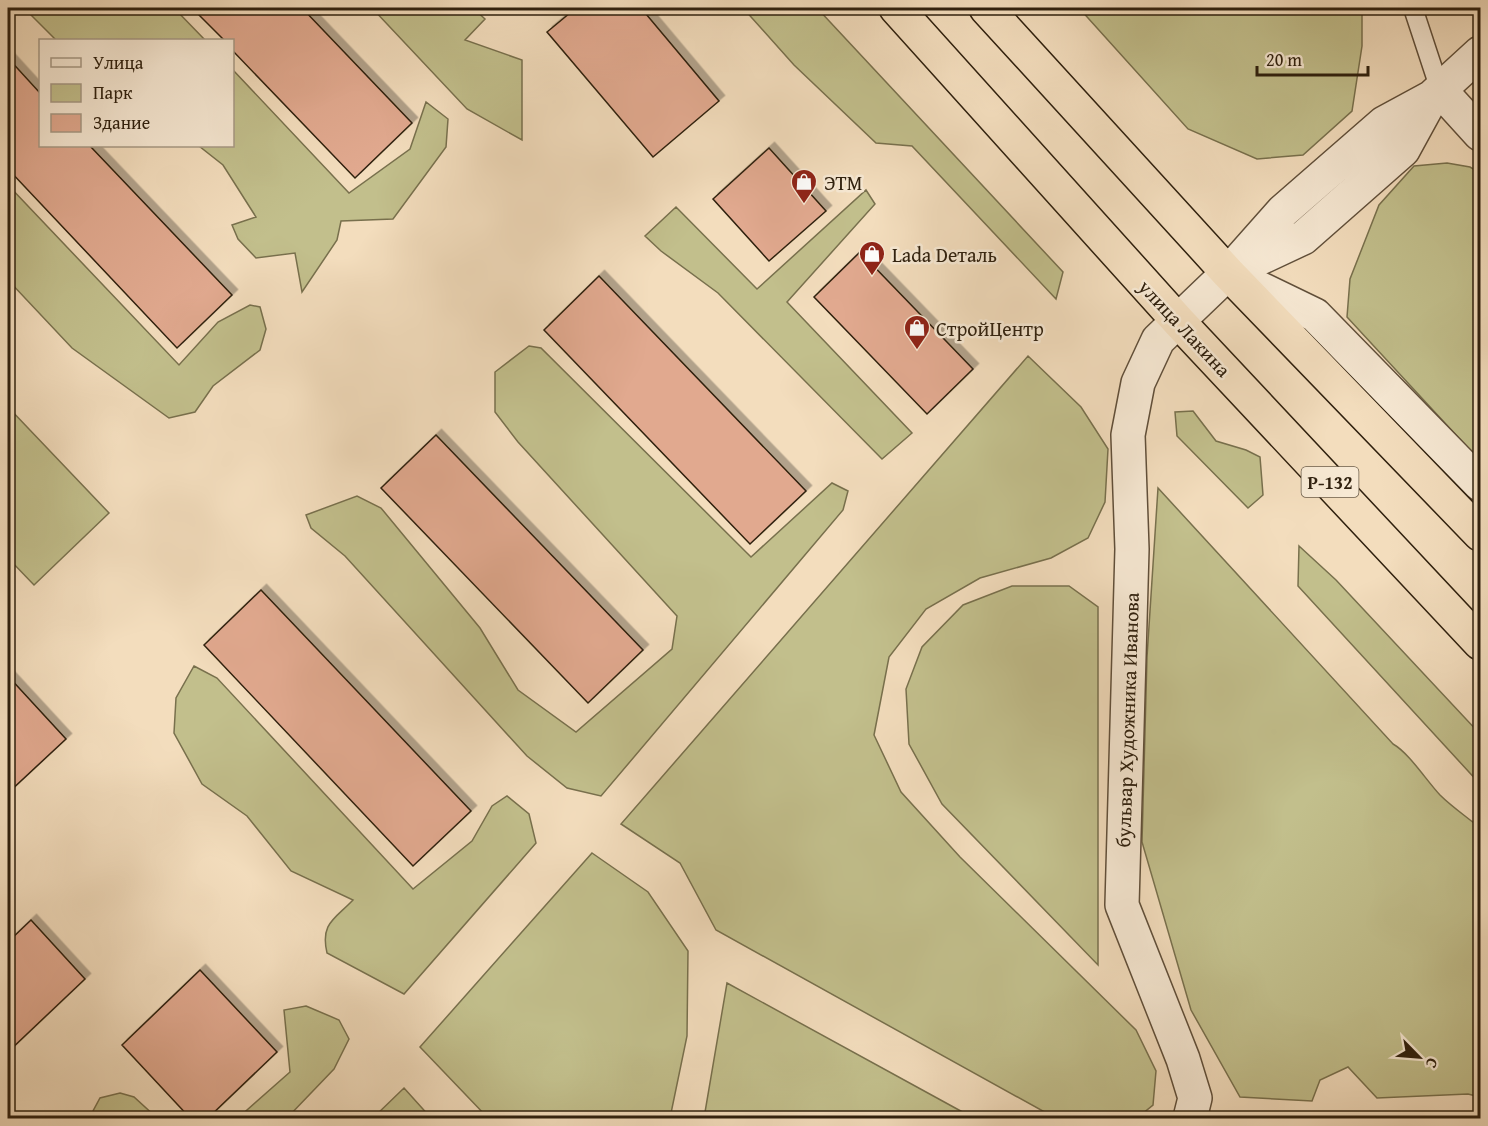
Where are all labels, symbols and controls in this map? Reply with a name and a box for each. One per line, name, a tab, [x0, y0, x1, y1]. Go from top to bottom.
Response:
legend	[39, 39, 234, 147]
scale bar	[1257, 39, 1368, 77]
text: 20 m	[1266, 46, 1302, 73]
text: Улица	[93, 49, 144, 76]
text: Парк	[93, 79, 133, 106]
text: Здание	[93, 109, 150, 136]
shop icon: ЭТМ	[789, 167, 819, 205]
place label: ЭТМ	[824, 168, 862, 197]
shop icon: Lada Dеталь	[857, 239, 887, 277]
place label: Lada Dеталь	[892, 240, 997, 269]
street label: улица Лакина	[1131, 272, 1238, 384]
shop icon: СтройЦентр	[902, 313, 932, 351]
place label: СтройЦентр	[936, 314, 1044, 343]
road number: Р-132	[1302, 467, 1358, 497]
street label: бульвар Художника Иванова	[1108, 591, 1146, 848]
north arrow	[1389, 1027, 1449, 1087]
text: С	[1420, 1054, 1445, 1073]

